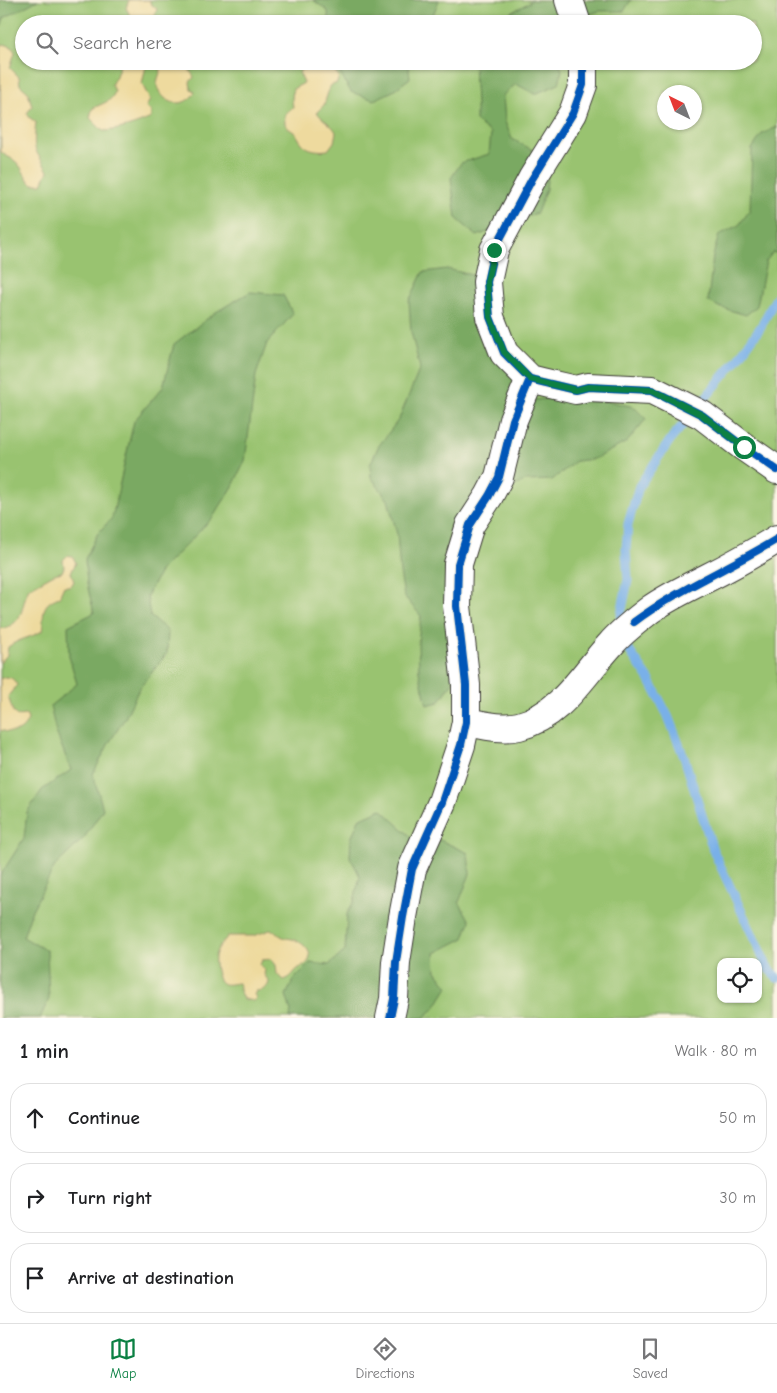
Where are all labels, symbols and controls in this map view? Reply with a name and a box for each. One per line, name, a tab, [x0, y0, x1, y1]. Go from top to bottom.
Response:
search box	[15, 15, 762, 70]
icon: search	[33, 29, 61, 57]
text: Search here	[73, 32, 172, 54]
north arrow	[657, 85, 702, 130]
route end	[483, 239, 506, 262]
route start	[733, 436, 756, 459]
map controls	[717, 958, 762, 1003]
button: locate	[717, 958, 762, 1003]
text: 1 min	[20, 1039, 69, 1063]
text: Walk · 80 m	[675, 1042, 757, 1060]
icon: ahead	[21, 1104, 49, 1132]
text: Continue	[68, 1107, 140, 1129]
text: 50 m	[719, 1109, 756, 1127]
icon: right	[21, 1184, 49, 1212]
text: Turn right	[68, 1187, 152, 1209]
text: 30 m	[720, 1189, 756, 1207]
icon: arrive	[21, 1264, 49, 1292]
text: Arrive at destination	[68, 1267, 234, 1289]
tab: Map	[109, 1335, 137, 1382]
tab: Directions	[355, 1335, 415, 1382]
tab: Saved	[633, 1335, 668, 1382]

